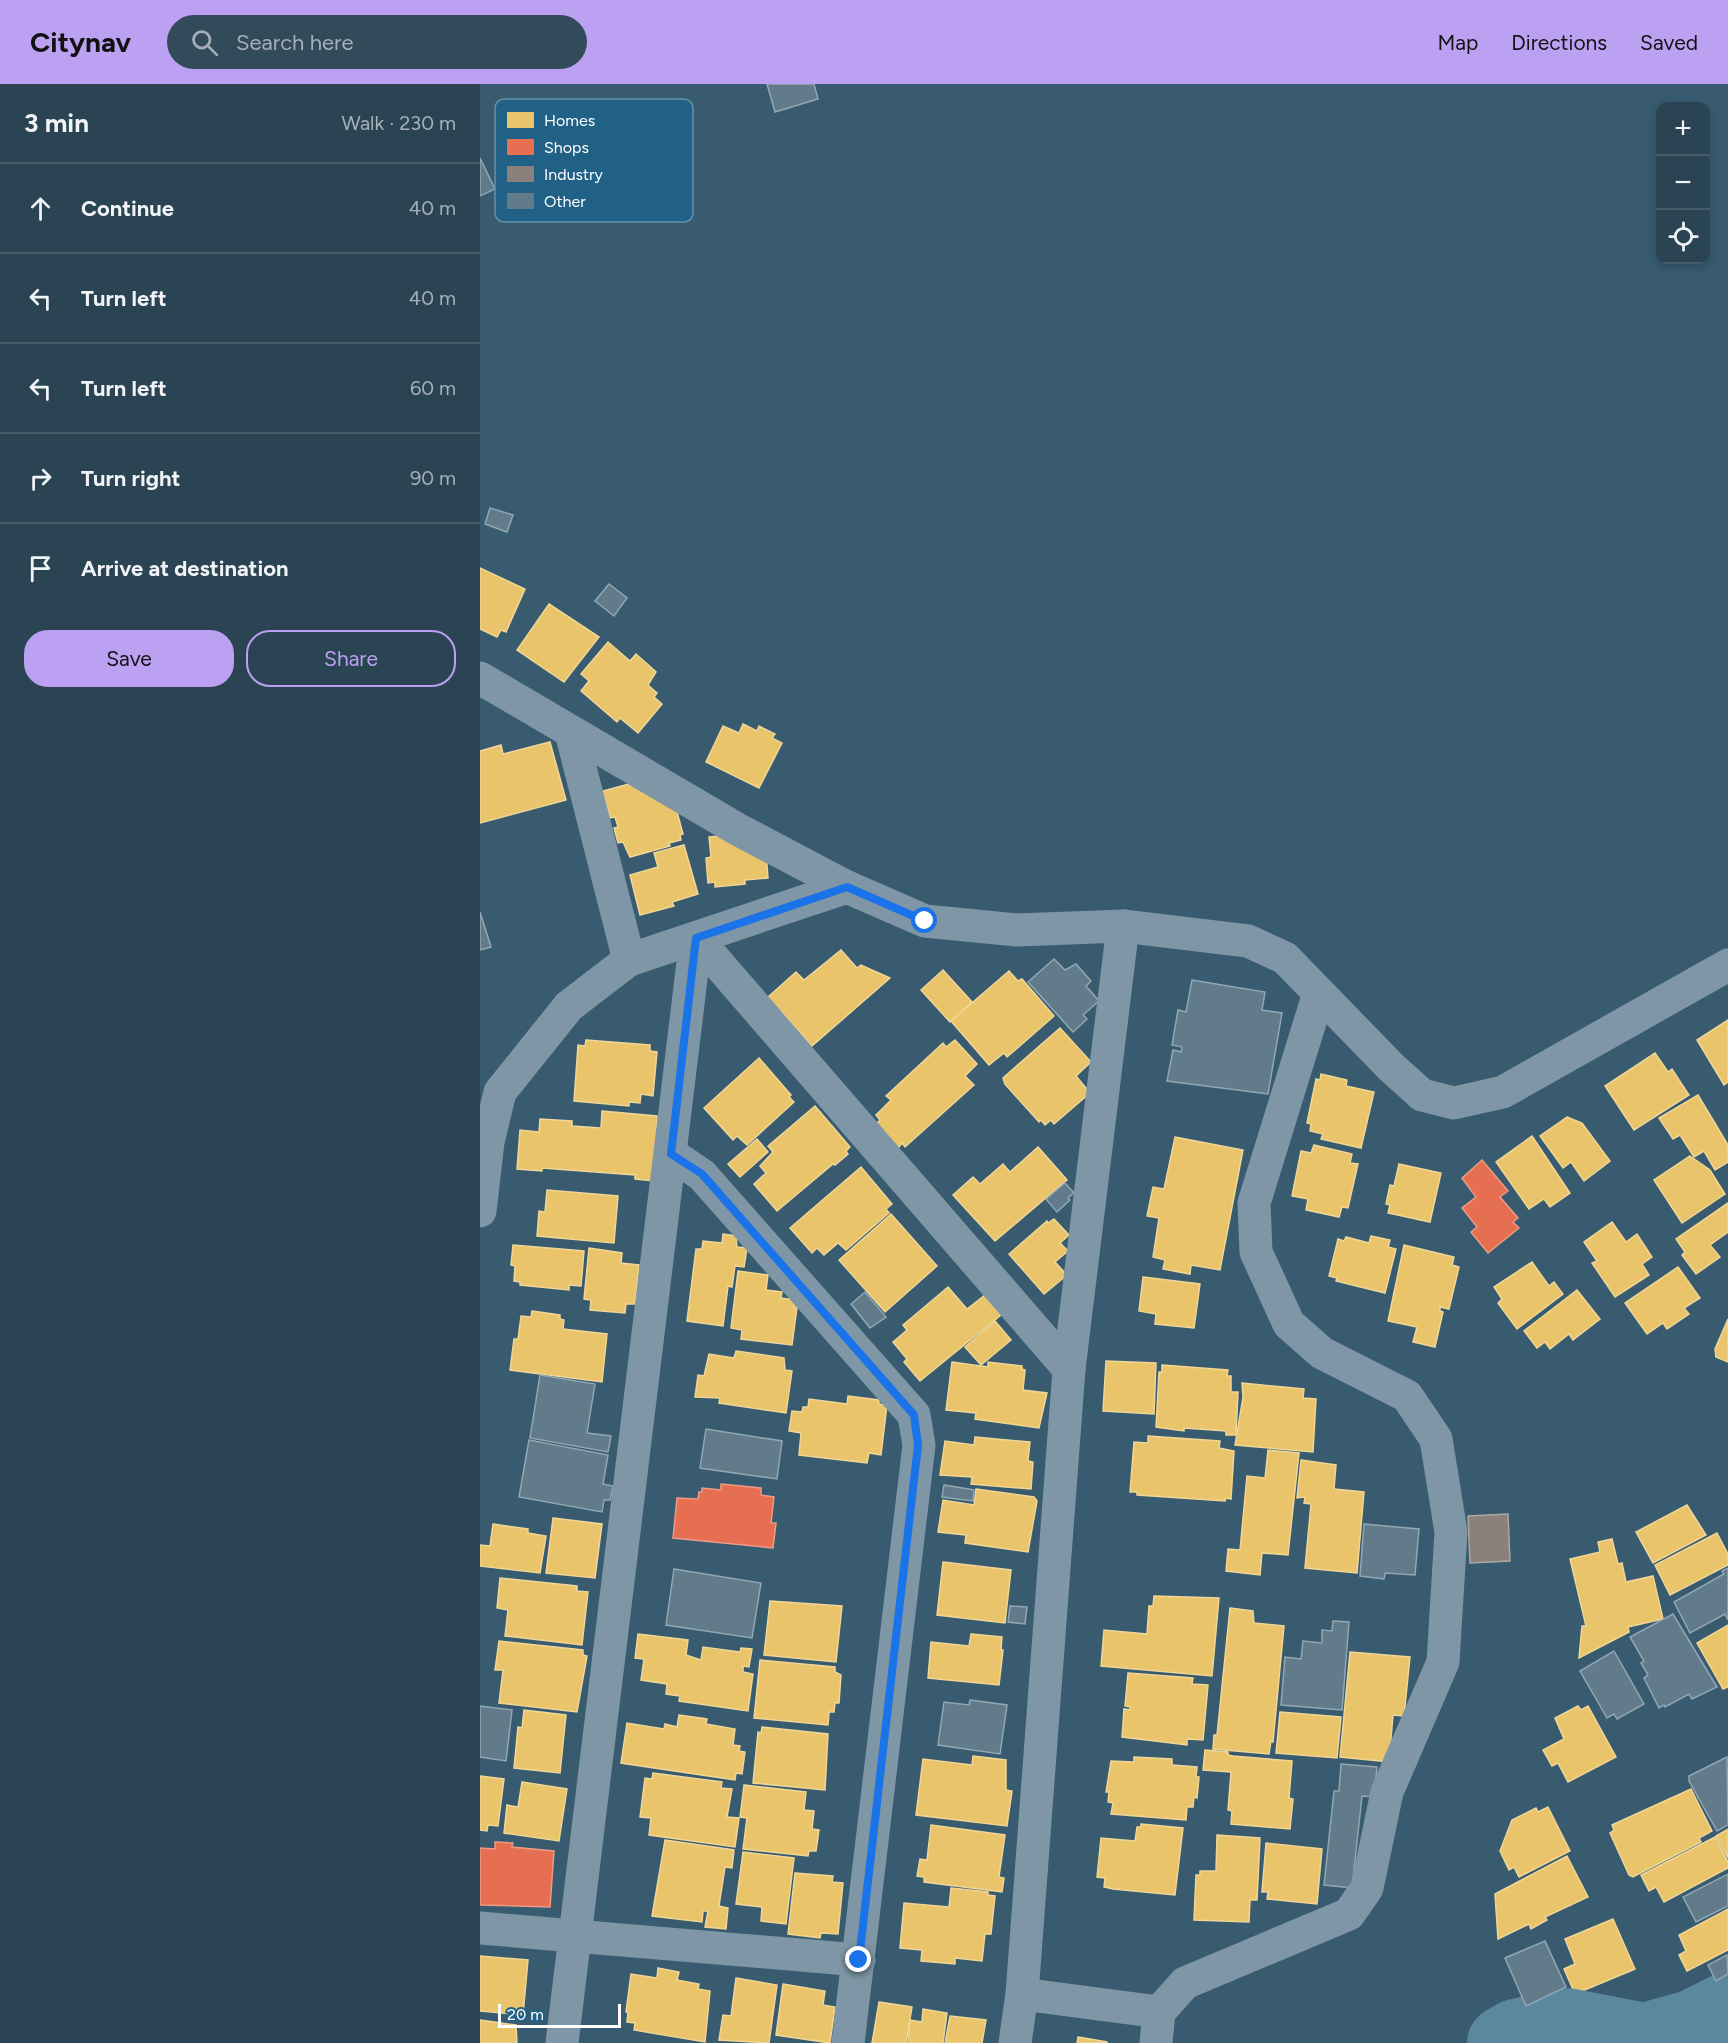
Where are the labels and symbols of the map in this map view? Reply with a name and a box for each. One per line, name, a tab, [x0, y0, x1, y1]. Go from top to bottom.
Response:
legend	[495, 99, 693, 222]
text: Homes	[544, 111, 595, 130]
text: Shops	[544, 138, 589, 157]
text: Industry	[544, 165, 603, 184]
text: Other	[544, 192, 586, 211]
route start	[911, 907, 937, 933]
route end	[845, 1946, 871, 1972]
scale bar	[498, 2001, 621, 2028]

